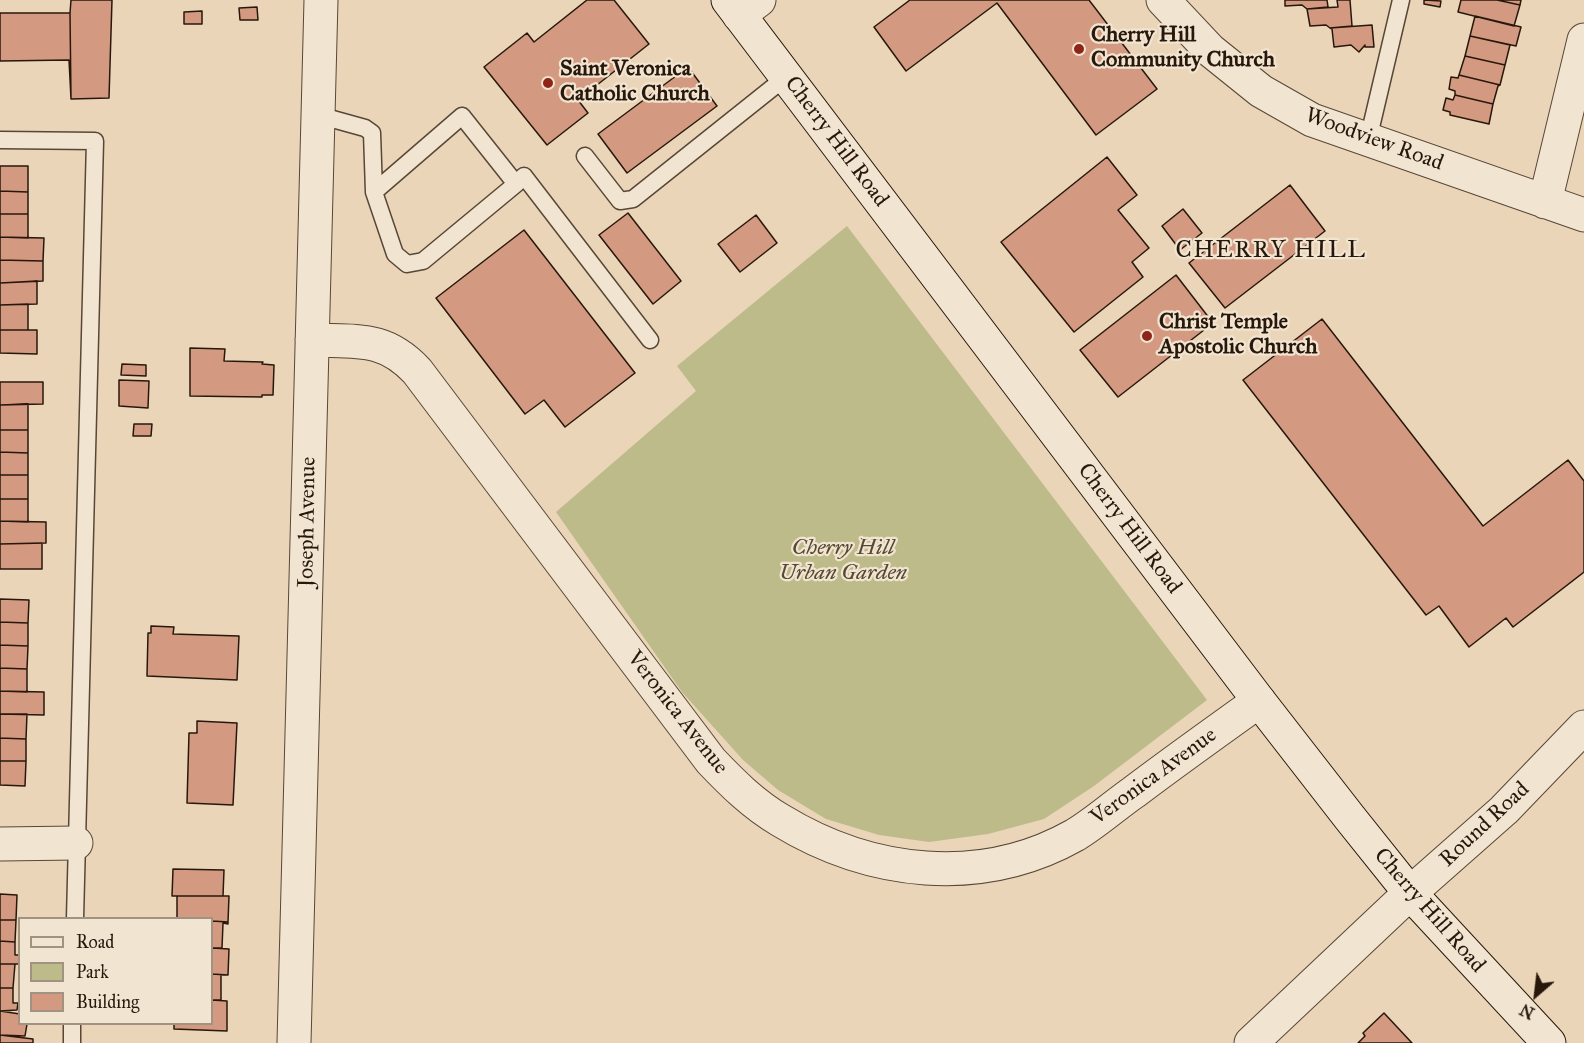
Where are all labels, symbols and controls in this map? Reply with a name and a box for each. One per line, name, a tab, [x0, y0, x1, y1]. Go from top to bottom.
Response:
place label: Cherry Hill Community Church	[1091, 23, 1275, 74]
marker: Cherry Hill Community Church	[1072, 42, 1086, 56]
place label: Saint Veronica Catholic Church	[560, 57, 710, 108]
street label: Cherry Hill Road	[778, 72, 894, 212]
marker: Saint Veronica Catholic Church	[541, 76, 555, 90]
street label: Woodview Road	[1301, 103, 1447, 177]
district label: CHERRY HILL	[1175, 237, 1367, 265]
place label: Christ Temple Apostolic Church	[1159, 310, 1317, 362]
marker: Christ Temple Apostolic Church	[1140, 329, 1154, 343]
street label: Joseph Avenue	[294, 456, 322, 588]
street label: Cherry Hill Road	[1071, 459, 1187, 599]
park label: Cherry Hill Urban Garden	[779, 536, 907, 588]
street label: Veronica Avenue	[621, 646, 733, 780]
street label: Veronica Avenue	[1086, 722, 1222, 832]
street label: Round Road	[1435, 777, 1535, 873]
street label: Cherry Hill Road	[1368, 843, 1490, 979]
legend	[18, 917, 213, 1025]
text: Road	[76, 931, 114, 953]
text: Park	[76, 961, 109, 983]
north arrow	[1506, 965, 1566, 1025]
text: Building	[76, 991, 139, 1013]
text: N	[1517, 1000, 1538, 1023]

